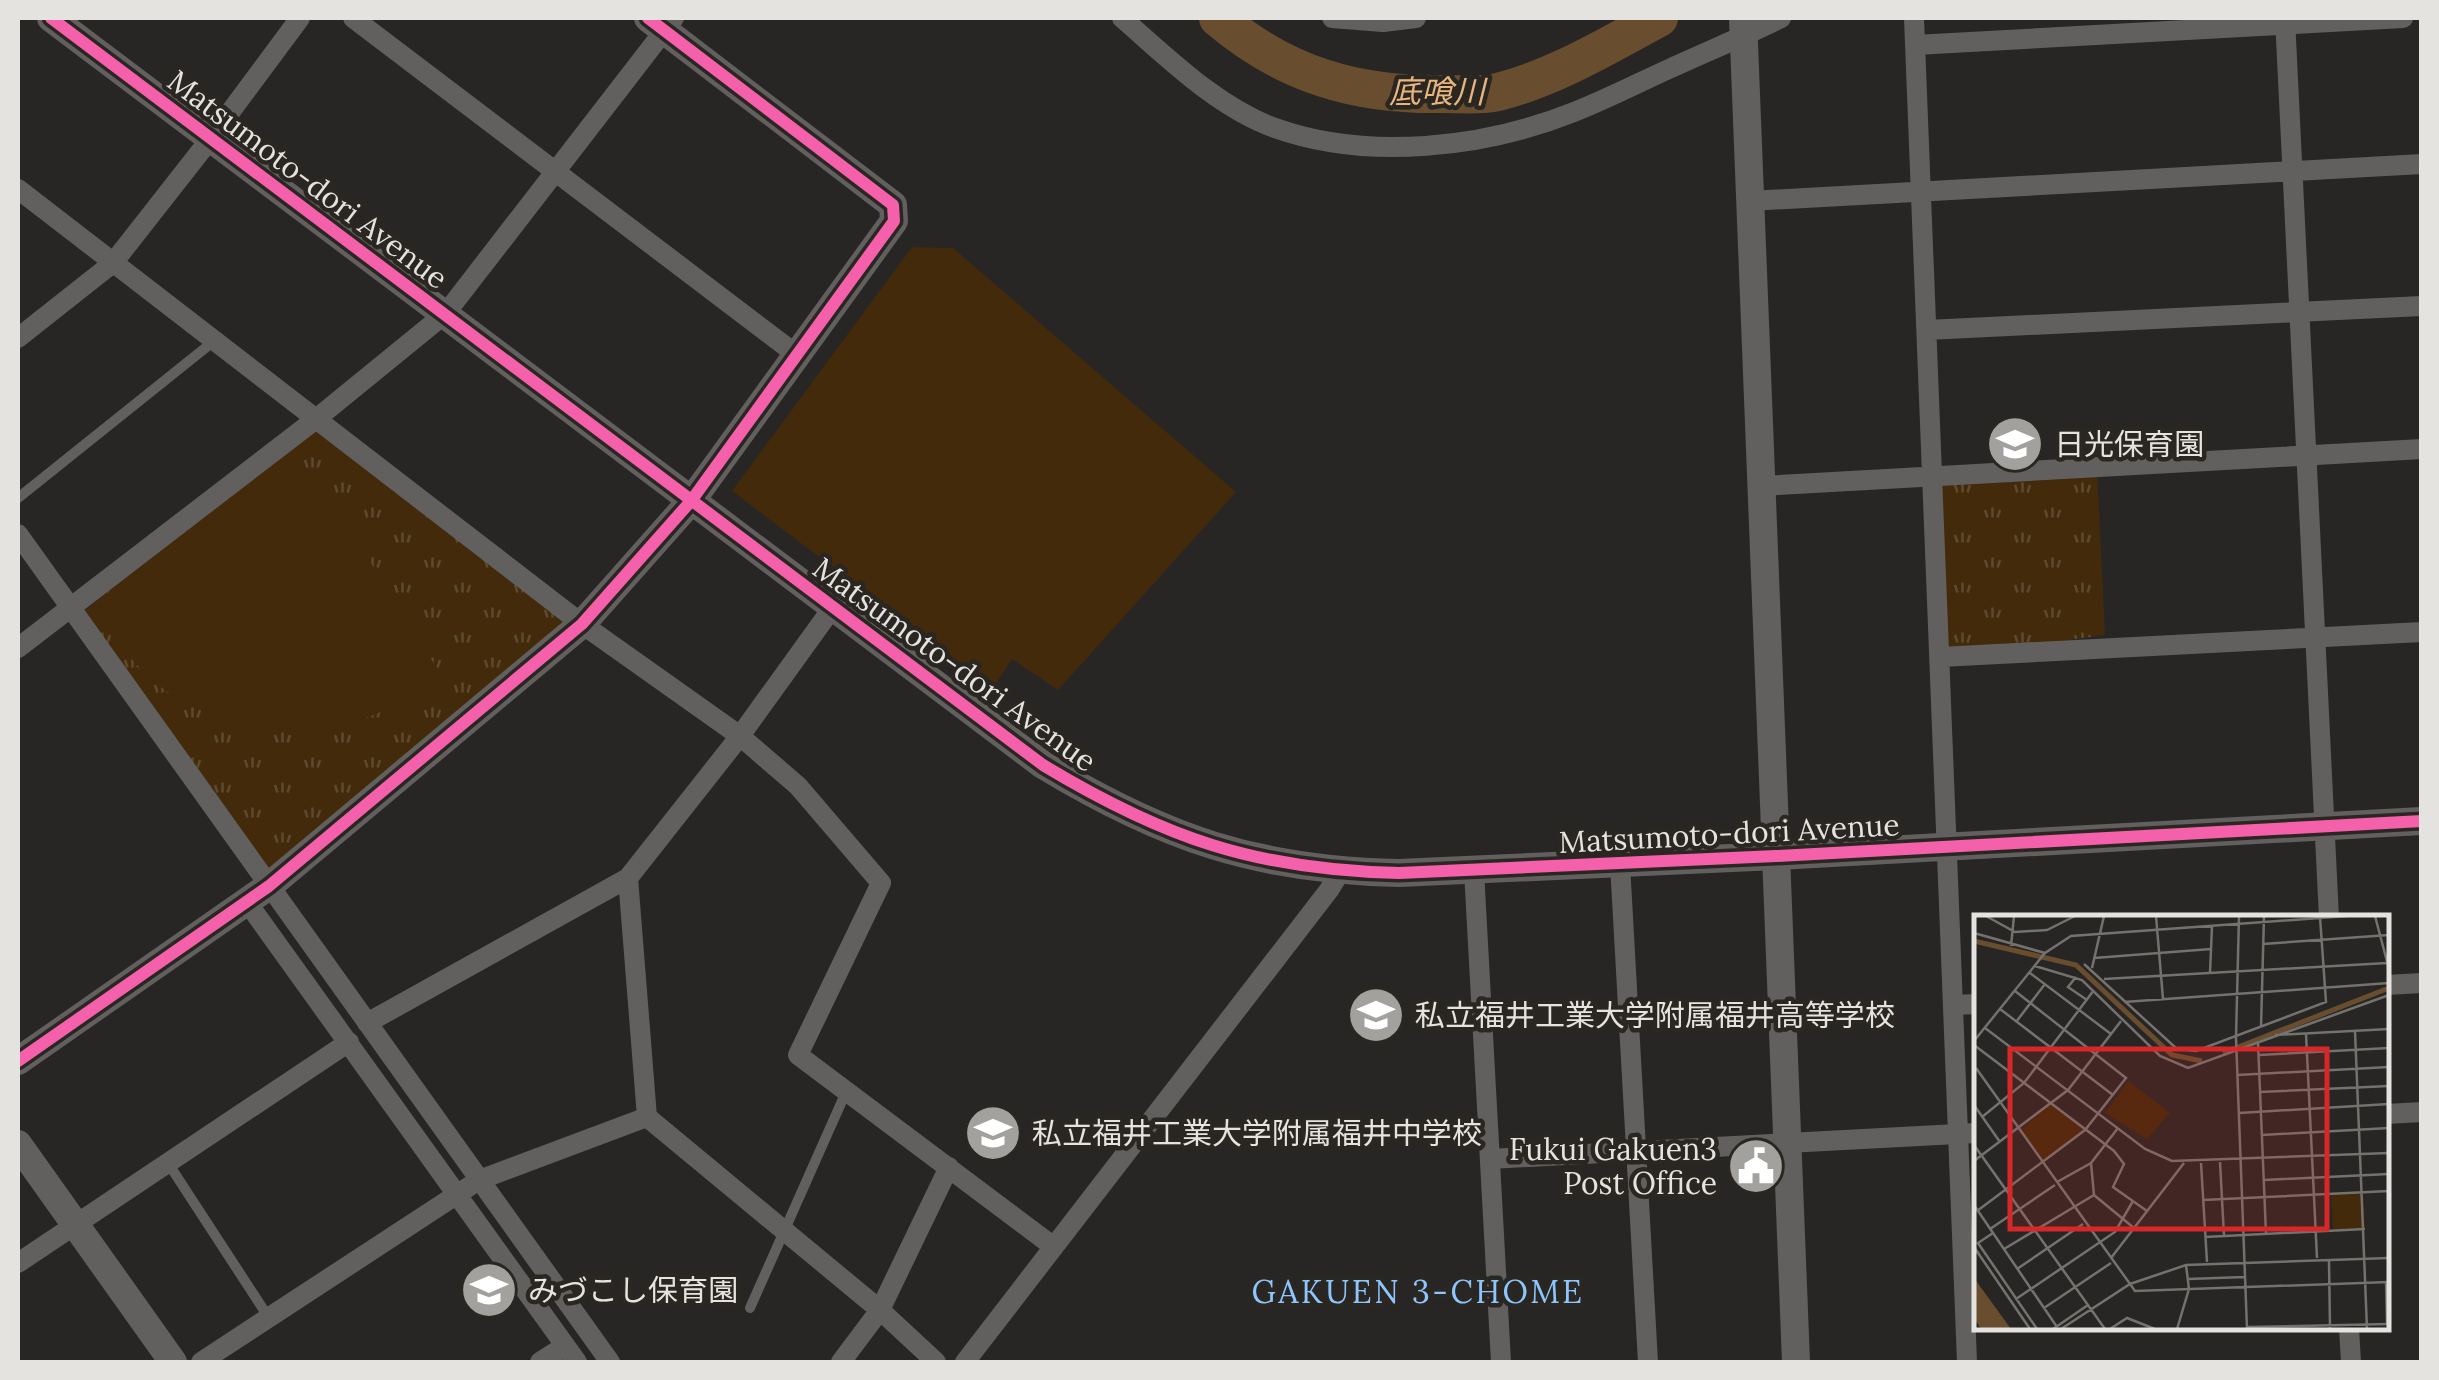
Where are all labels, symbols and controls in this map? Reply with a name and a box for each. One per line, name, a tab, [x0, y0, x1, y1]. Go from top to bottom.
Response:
street label: Matsumoto-dori Avenue	[160, 61, 456, 297]
water label: 底喰川	[1389, 71, 1488, 112]
school or university icon: 日光保育園	[1985, 414, 2045, 474]
place label: 日光保育園	[2054, 425, 2204, 463]
street label: Matsumoto-dori Avenue	[806, 548, 1104, 780]
street label: Matsumoto-dori Avenue	[1558, 805, 1900, 861]
inset map	[1974, 915, 2389, 1330]
school or university icon: 私立福井工業大学附属福井高等学校	[1346, 985, 1406, 1045]
place label: 私立福井工業大学附属福井高等学校	[1415, 996, 1895, 1034]
school or university icon: 私立福井工業大学附属福井中学校	[963, 1103, 1023, 1163]
place label: 私立福井工業大学附属福井中学校	[1032, 1114, 1482, 1152]
place label: Fukui Gakuen3 Post Office	[1509, 1130, 1717, 1202]
public building icon: Fukui Gakuen3 Post Office	[1726, 1136, 1786, 1196]
school or university icon: みづこし保育園	[459, 1260, 519, 1320]
place label: みづこし保育園	[528, 1271, 738, 1309]
district label: GAKUEN 3-CHOME	[1251, 1271, 1585, 1312]

